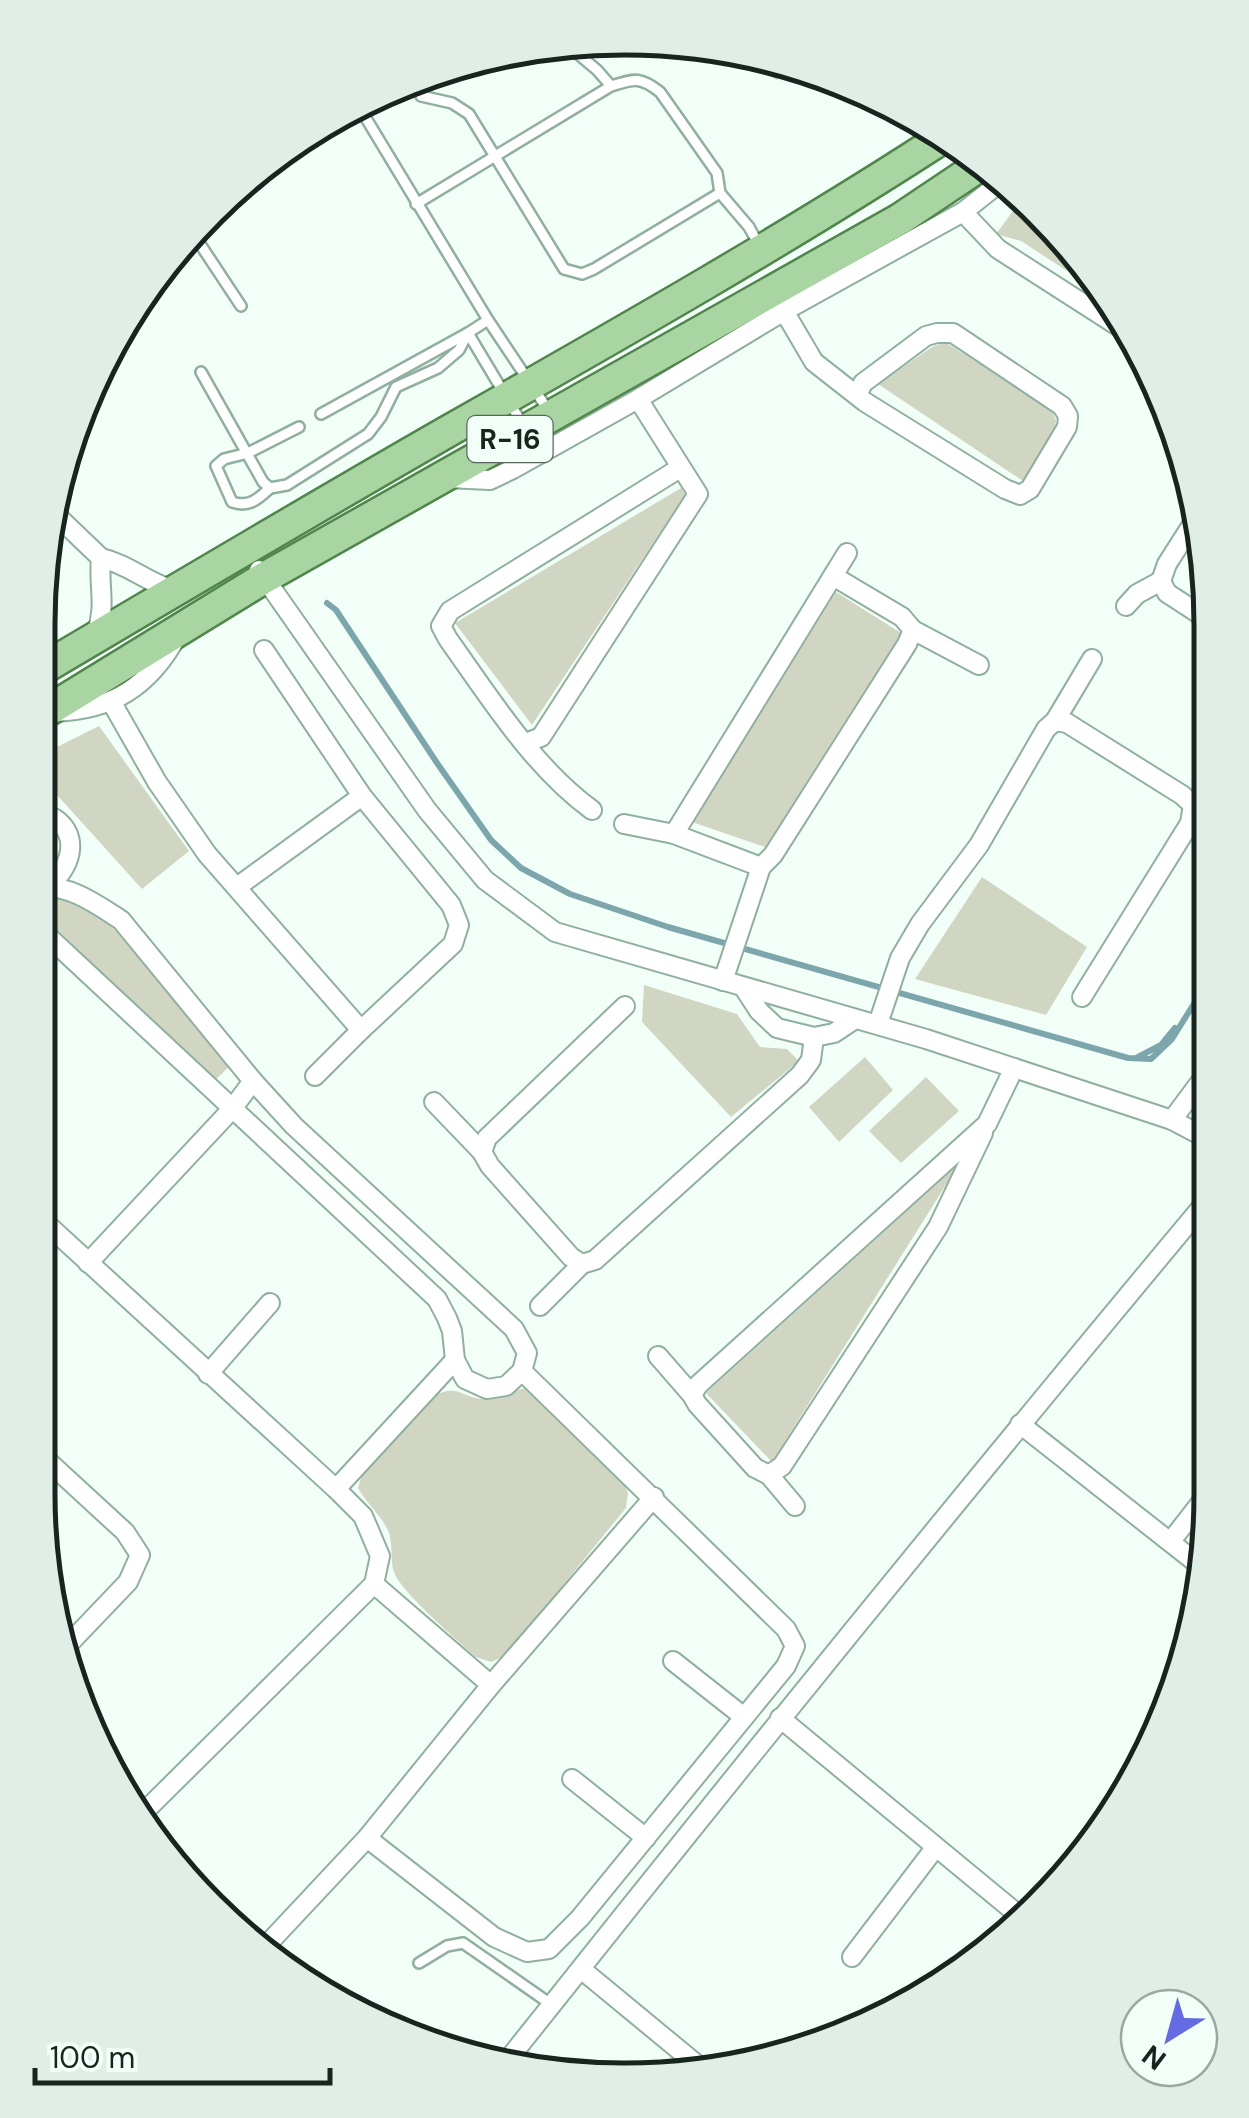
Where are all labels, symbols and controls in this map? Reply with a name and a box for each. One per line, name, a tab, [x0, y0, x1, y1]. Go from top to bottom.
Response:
road number: R-16	[468, 416, 552, 462]
north arrow	[1119, 1988, 1219, 2088]
scale bar	[35, 2023, 330, 2085]
text: N	[1135, 2037, 1174, 2078]
text: 100 m	[50, 2038, 135, 2077]

